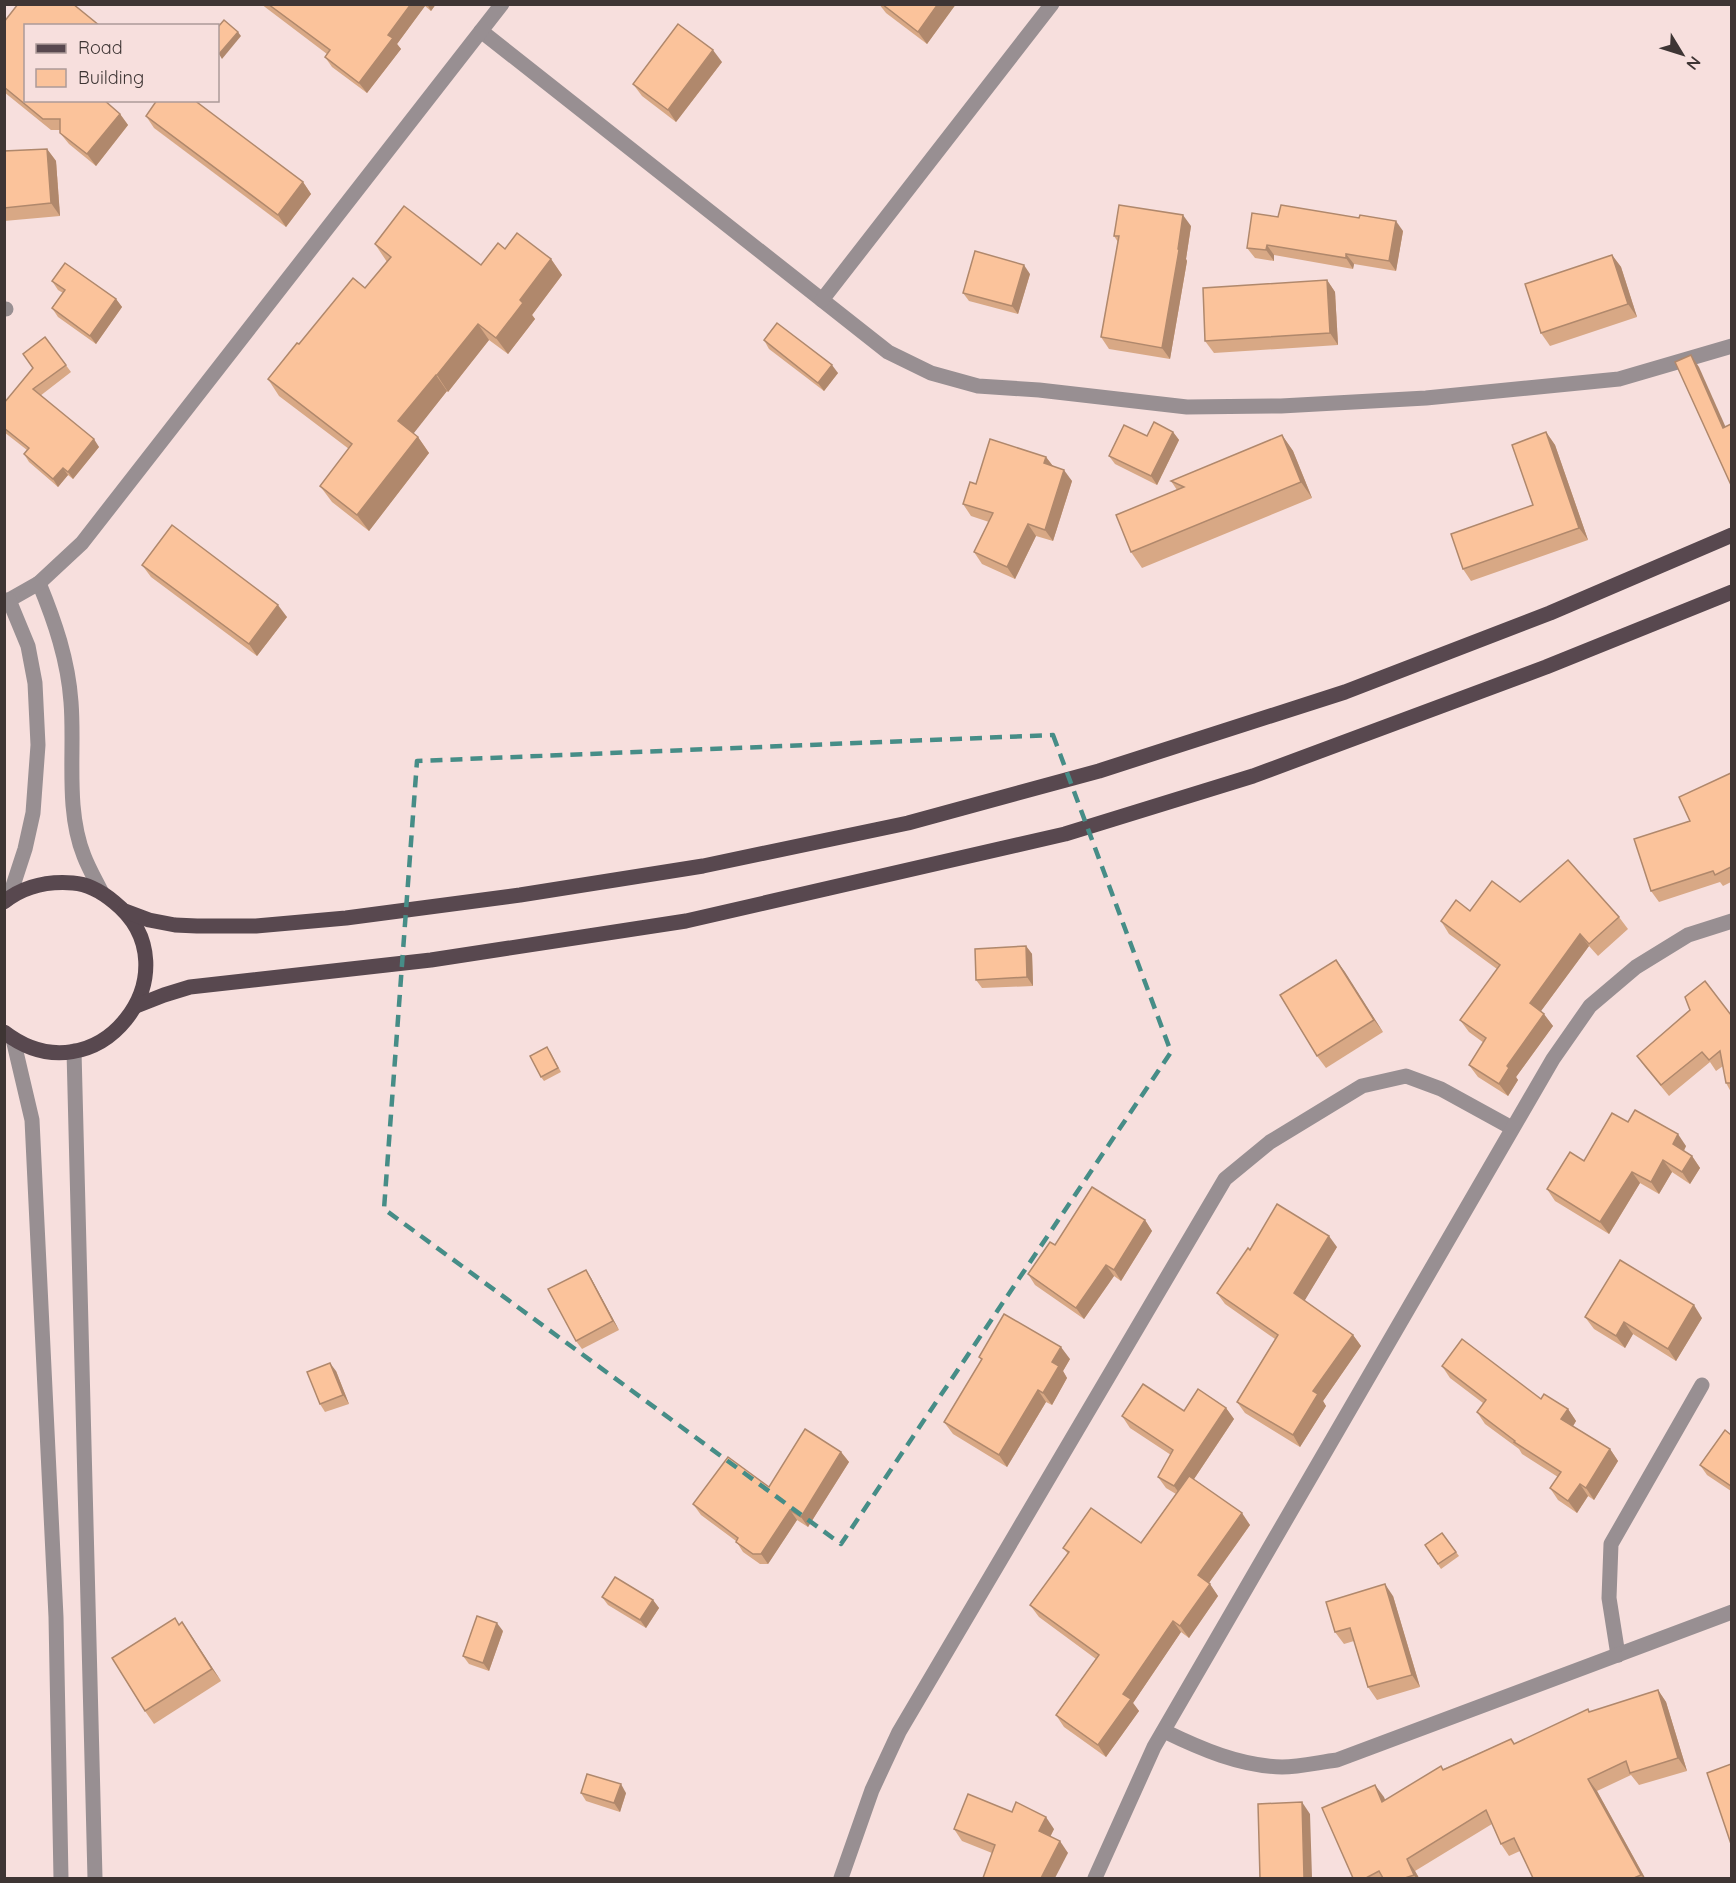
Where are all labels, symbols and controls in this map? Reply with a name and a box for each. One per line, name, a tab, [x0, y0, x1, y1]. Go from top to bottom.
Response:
legend	[24, 24, 219, 102]
north arrow	[1652, 24, 1712, 84]
text: Road	[78, 36, 123, 59]
text: N	[1682, 52, 1705, 74]
text: Building	[78, 66, 144, 89]

